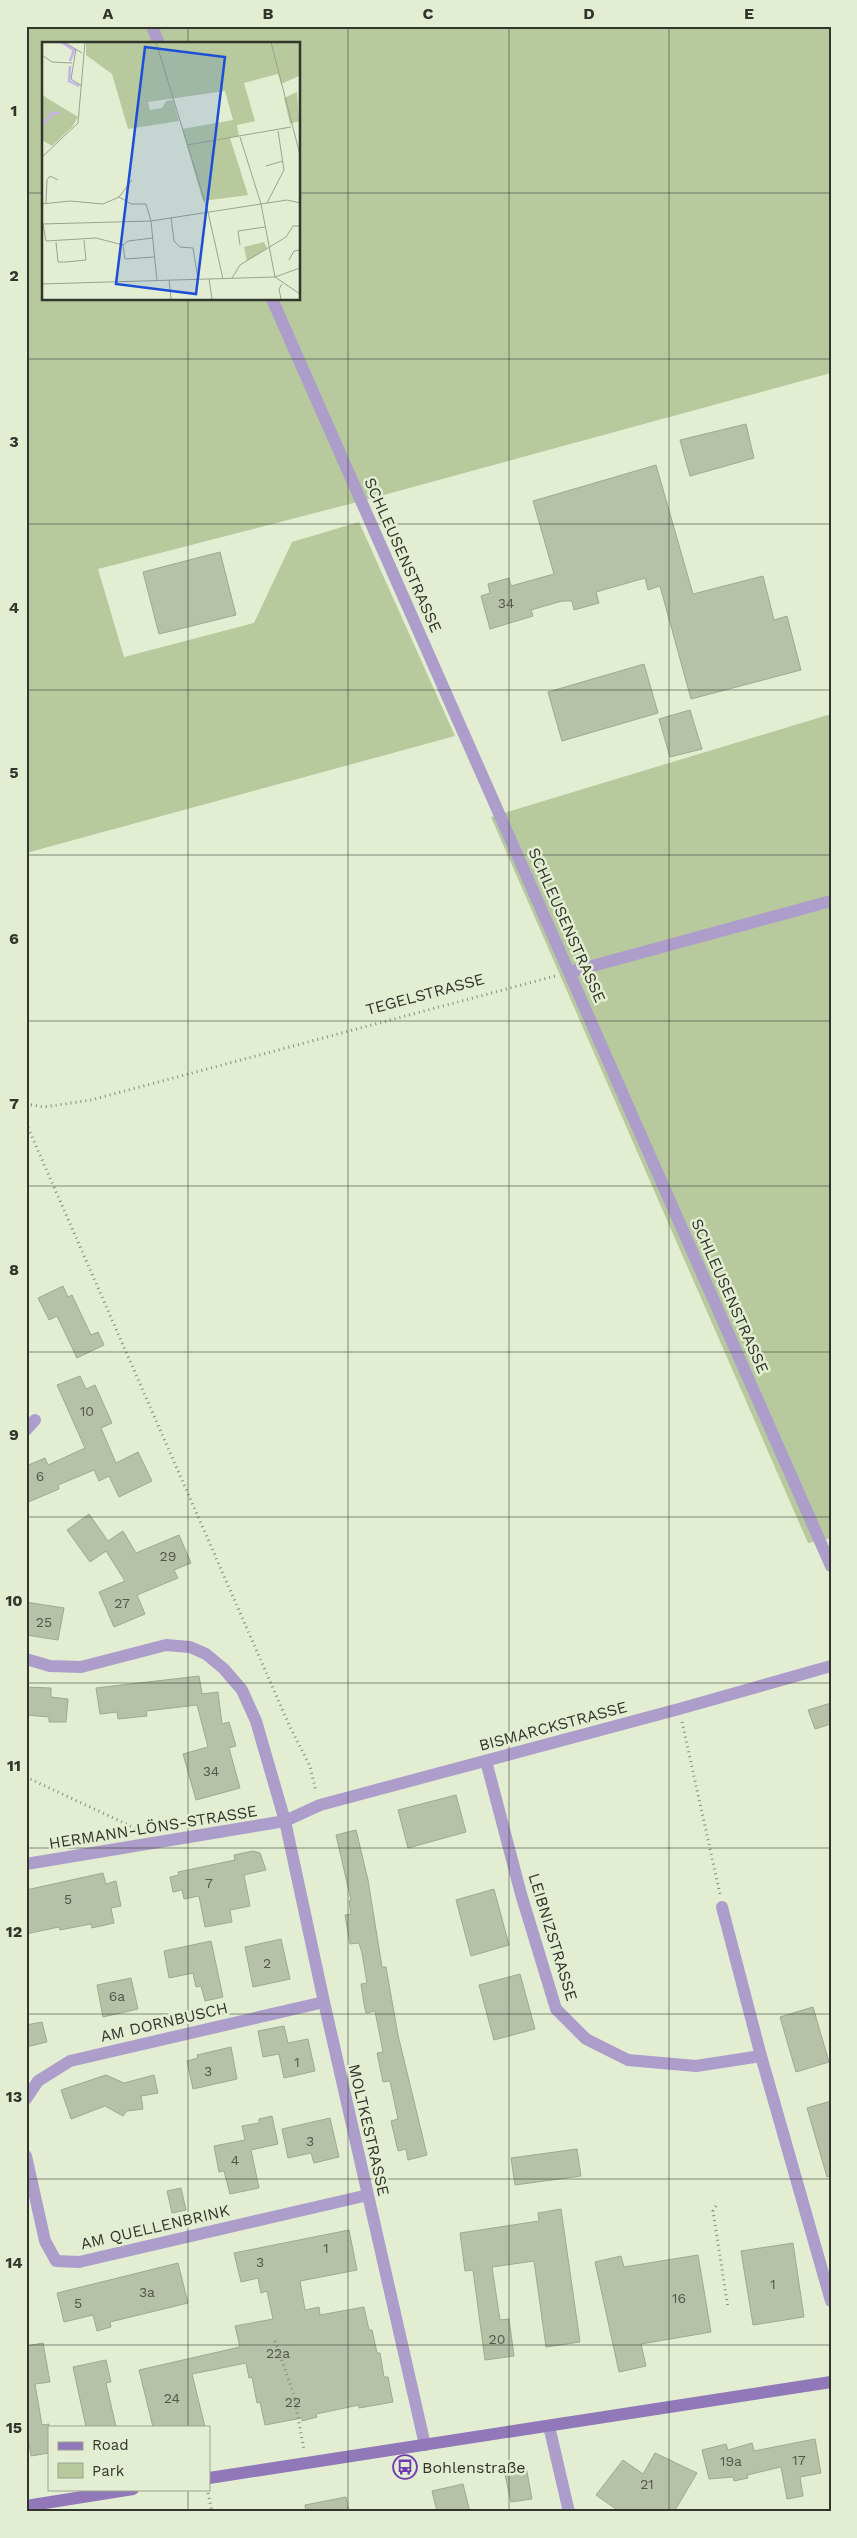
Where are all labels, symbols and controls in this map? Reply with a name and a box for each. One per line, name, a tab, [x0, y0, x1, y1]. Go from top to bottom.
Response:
text: A	[103, 4, 114, 23]
text: B	[263, 4, 274, 23]
text: C	[423, 4, 434, 23]
text: D	[583, 4, 595, 23]
text: E	[744, 4, 754, 23]
inset map	[42, 42, 300, 300]
text: 1	[11, 101, 17, 120]
text: 2	[9, 266, 19, 285]
text: 3	[9, 432, 19, 451]
street label: SCHLEUSENSTRASSE	[360, 475, 446, 635]
house number: 34	[498, 595, 514, 611]
text: 4	[9, 598, 19, 617]
text: 5	[9, 763, 19, 782]
street label: SCHLEUSENSTRASSE	[524, 845, 610, 1005]
text: 6	[9, 929, 19, 948]
street label: TEGELSTRASSE	[364, 969, 486, 1019]
text: 7	[9, 1094, 19, 1113]
street label: SCHLEUSENSTRASSE	[687, 1216, 773, 1376]
text: 8	[9, 1260, 19, 1279]
house number: 10	[80, 1403, 94, 1419]
text: 9	[9, 1425, 19, 1444]
house number: 6	[36, 1468, 44, 1484]
house number: 29	[160, 1548, 176, 1564]
text: 10	[5, 1591, 23, 1610]
house number: 27	[114, 1595, 130, 1611]
house number: 25	[36, 1614, 52, 1630]
street label: BISMARCKSTRASSE	[477, 1697, 629, 1755]
text: 11	[7, 1756, 21, 1775]
house number: 34	[203, 1763, 219, 1779]
street label: HERMANN-LÖNS-STRASSE	[47, 1801, 259, 1853]
street label: LEIBNIZSTRASSE	[525, 1871, 581, 2003]
house number: 7	[205, 1875, 213, 1891]
house number: 5	[64, 1891, 72, 1907]
text: 12	[6, 1922, 22, 1941]
house number: 2	[263, 1955, 271, 1971]
house number: 6a	[109, 1988, 125, 2004]
street label: AM DORNBUSCH	[98, 1998, 230, 2046]
house number: 1	[294, 2054, 300, 2070]
street label: MOLTKESTRASSE	[345, 2062, 393, 2198]
house number: 3	[204, 2063, 212, 2079]
text: 13	[6, 2087, 22, 2106]
house number: 3	[306, 2133, 314, 2149]
house number: 4	[231, 2152, 239, 2168]
street label: AM QUELLENBRINK	[79, 2200, 232, 2253]
house number: 1	[323, 2240, 329, 2256]
text: 14	[5, 2253, 23, 2272]
house number: 3	[256, 2254, 264, 2270]
house number: 1	[770, 2276, 776, 2292]
house number: 3a	[139, 2284, 155, 2300]
house number: 16	[672, 2290, 686, 2306]
house number: 5	[74, 2295, 82, 2311]
house number: 20	[489, 2331, 505, 2347]
house number: 22a	[266, 2345, 290, 2361]
house number: 24	[164, 2390, 180, 2406]
house number: 22	[285, 2394, 301, 2410]
text: 15	[6, 2418, 22, 2437]
legend	[48, 2426, 210, 2490]
text: Road	[92, 2436, 129, 2454]
house number: 17	[792, 2452, 806, 2468]
house number: 19a	[720, 2453, 742, 2469]
bus stop icon: Bohlenstraße	[392, 2454, 418, 2480]
place label: Bohlenstraße	[422, 2458, 526, 2477]
text: Park	[92, 2462, 125, 2480]
house number: 21	[640, 2476, 654, 2492]

